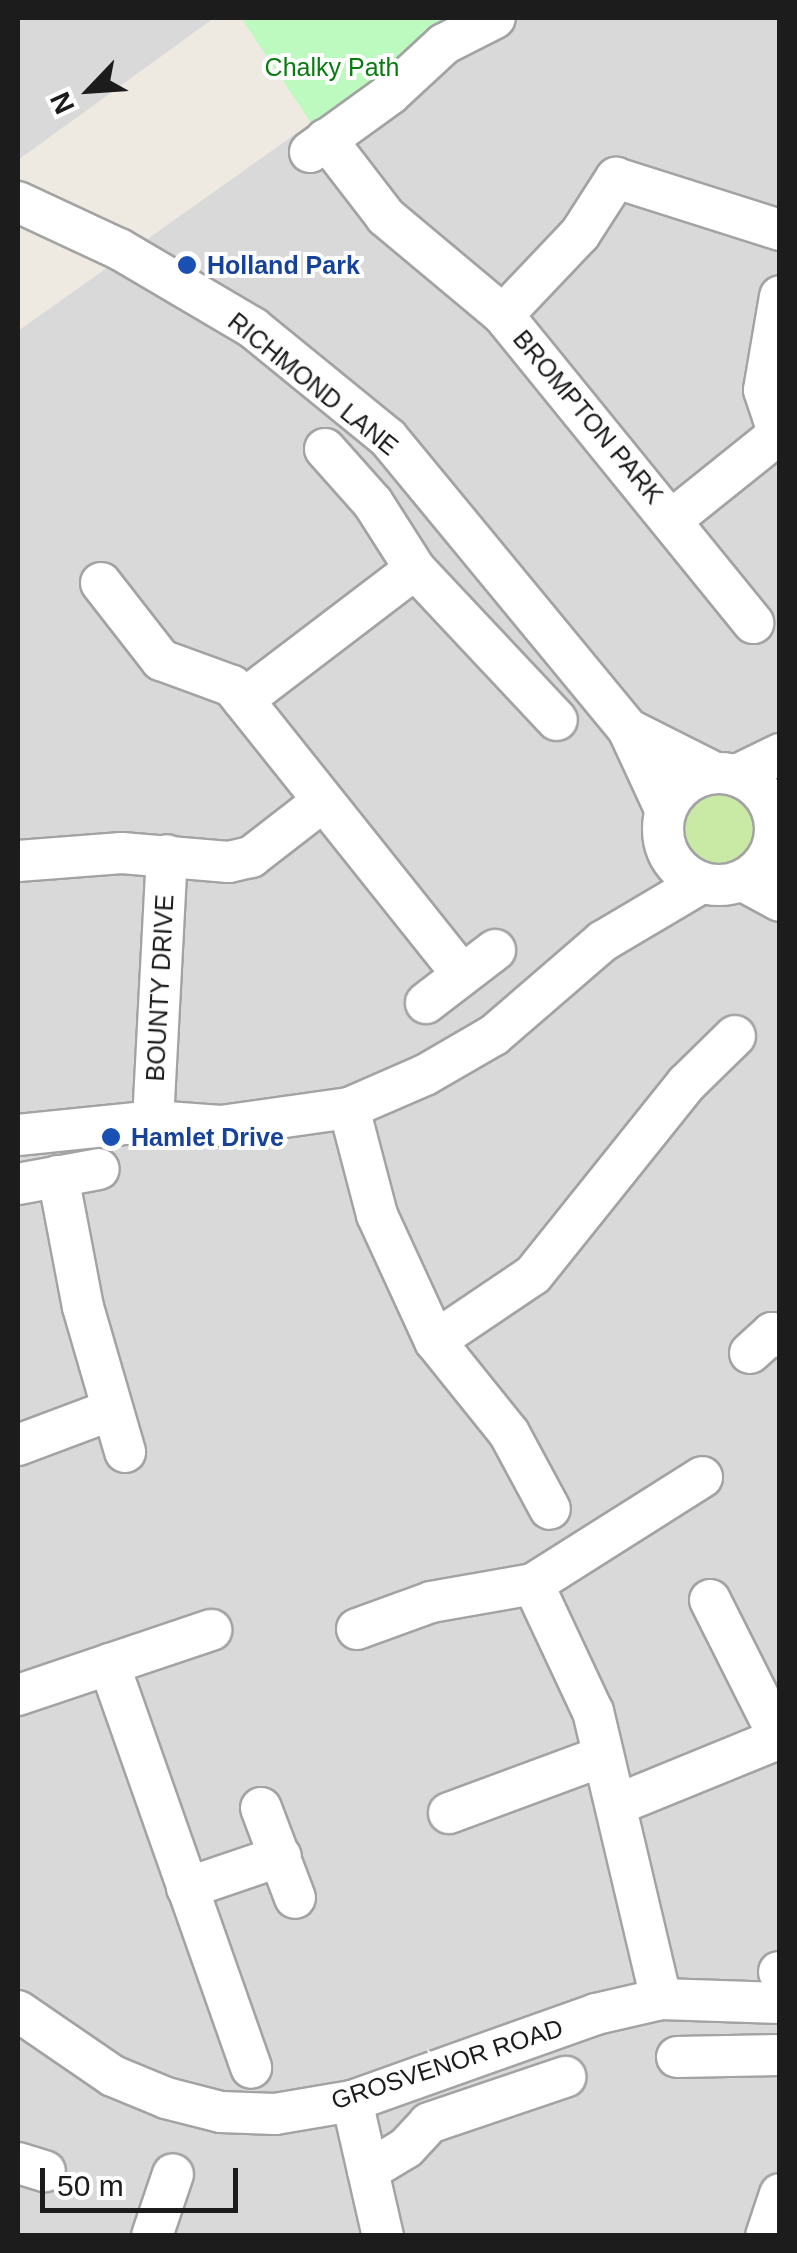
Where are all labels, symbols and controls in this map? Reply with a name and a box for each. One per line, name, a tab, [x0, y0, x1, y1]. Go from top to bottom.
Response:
north arrow	[40, 40, 140, 140]
park label: Chalky Path	[265, 52, 399, 82]
text: N	[44, 87, 81, 119]
place label: Holland Park	[207, 250, 360, 280]
marker: Holland Park	[176, 254, 198, 276]
street label: RICHMOND LANE	[222, 306, 404, 462]
street label: BROMPTON PARK	[507, 324, 669, 510]
street label: BOUNTY DRIVE	[140, 894, 180, 1082]
place label: Hamlet Drive	[131, 1122, 284, 1152]
marker: Hamlet Drive	[100, 1126, 122, 1148]
street label: GROSVENOR ROAD	[327, 2012, 567, 2116]
scale bar	[45, 2148, 242, 2210]
text: 50 m	[57, 2169, 124, 2202]

